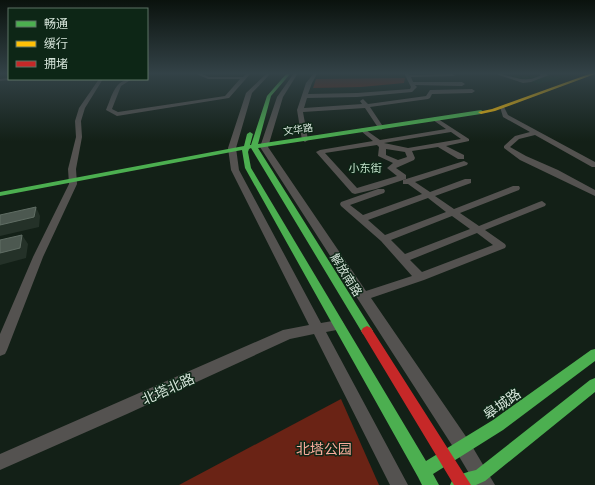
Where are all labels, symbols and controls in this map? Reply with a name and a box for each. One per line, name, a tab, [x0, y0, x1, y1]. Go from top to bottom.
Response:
legend	[8, 8, 148, 80]
text: 畅通	[44, 16, 68, 30]
text: 缓行	[44, 36, 68, 50]
text: 拥堵	[44, 56, 68, 70]
street label: 文华路	[282, 121, 314, 137]
district label: 小东街	[349, 161, 382, 174]
street label: 解放南路	[328, 250, 366, 299]
street label: 北塔北路	[139, 369, 197, 408]
street label: 皋城路	[480, 385, 524, 423]
park label: 北塔公园	[296, 440, 352, 457]

